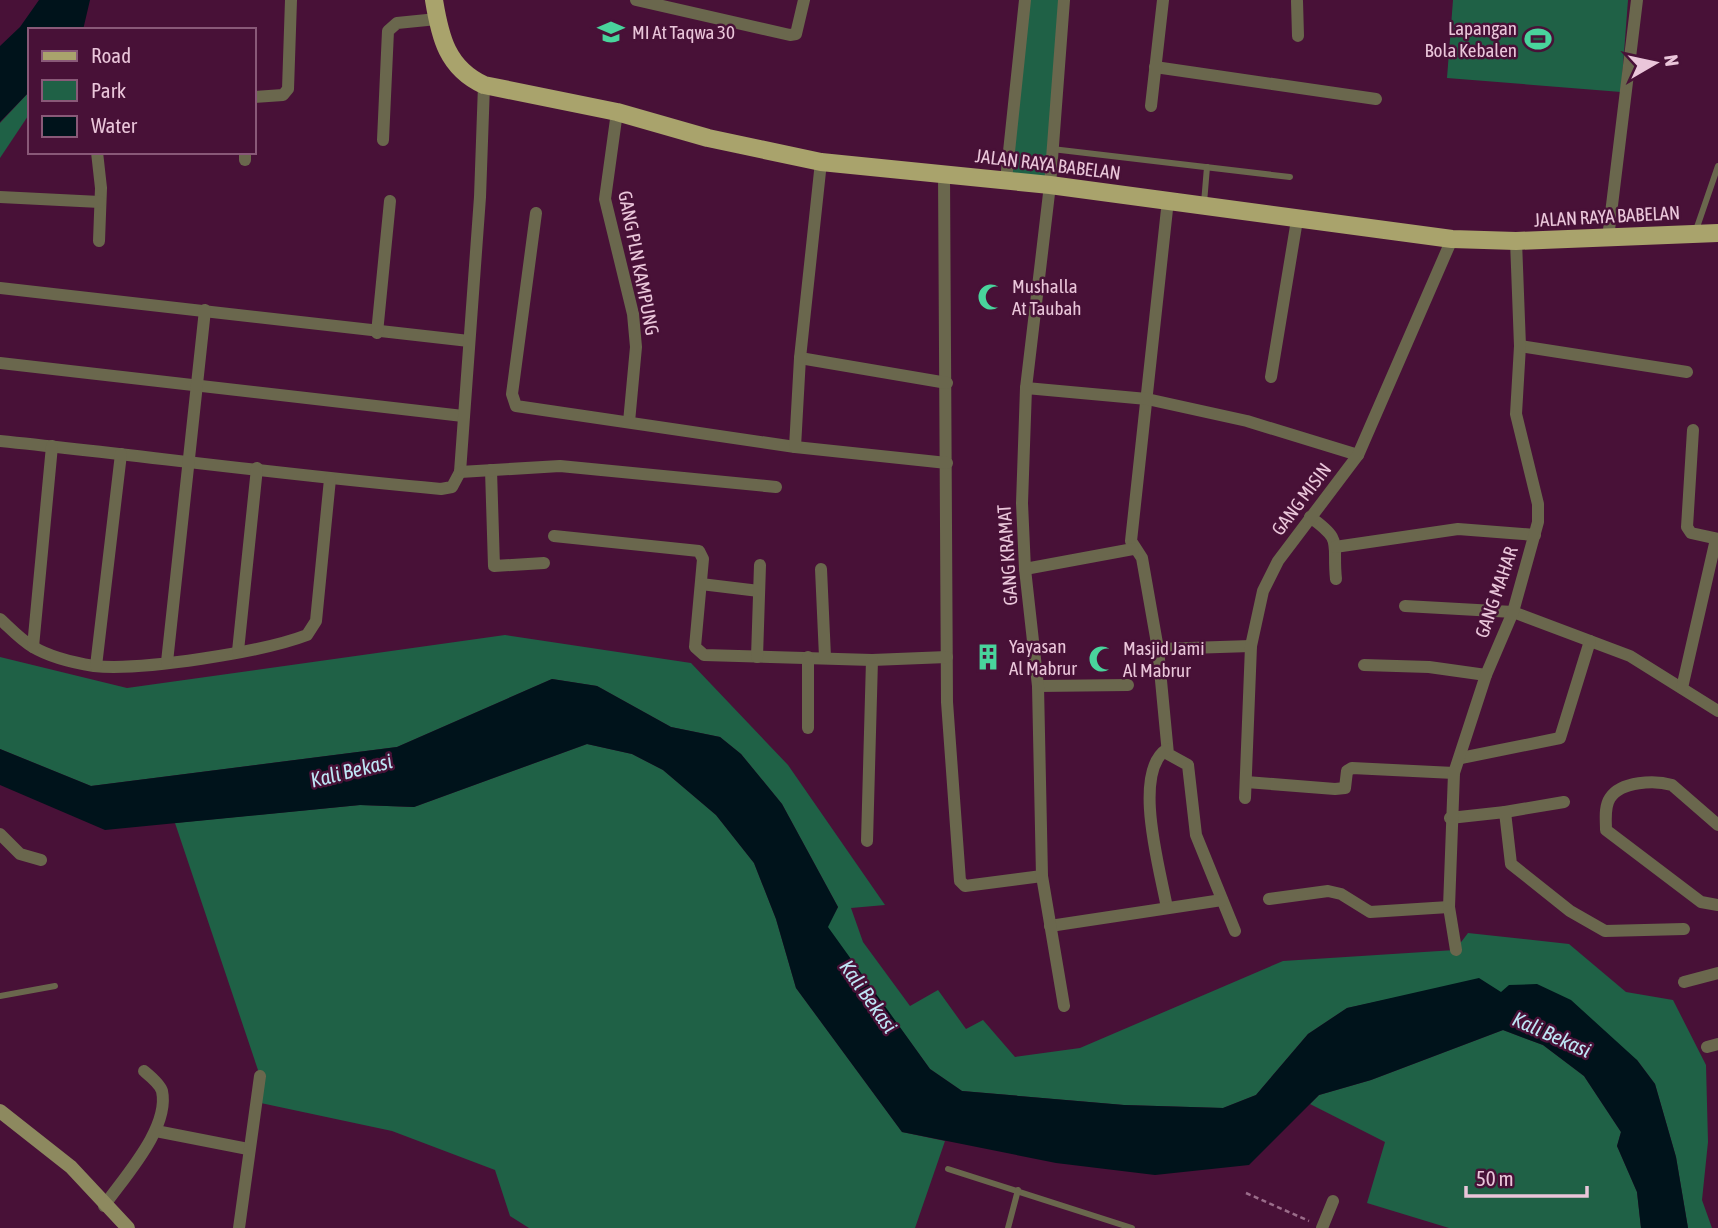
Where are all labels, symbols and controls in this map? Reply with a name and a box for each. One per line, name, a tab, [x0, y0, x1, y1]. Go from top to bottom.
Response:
school or university icon: MI At Taqwa 30	[596, 17, 626, 47]
place label: Lapangan Bola Kebalen	[1425, 17, 1517, 61]
place label: MI At Taqwa 30	[632, 21, 735, 43]
sports icon: Lapangan Bola Kebalen	[1523, 24, 1553, 54]
legend	[28, 28, 256, 154]
north arrow	[1620, 28, 1690, 98]
text: Road	[91, 43, 131, 67]
text: N	[1660, 53, 1684, 68]
text: Park	[91, 78, 126, 102]
text: Water	[91, 113, 138, 137]
street label: JALAN RAYA BABELAN	[974, 144, 1122, 184]
street label: GANG PLN KAMPUNG	[614, 189, 664, 337]
street label: JALAN RAYA BABELAN	[1533, 201, 1681, 231]
place label: Mushalla At Taubah	[1012, 275, 1081, 319]
mosque icon: Mushalla At Taubah	[976, 282, 1006, 312]
street label: GANG MISIN	[1267, 458, 1335, 540]
street label: GANG KRAMAT	[992, 503, 1021, 606]
street label: GANG MAHAR	[1470, 543, 1522, 641]
place label: Yayasan Al Mabrur	[1009, 635, 1077, 679]
place label: Masjid Jami Al Mabrur	[1123, 637, 1205, 681]
building icon: Yayasan Al Mabrur	[973, 642, 1003, 672]
mosque icon: Masjid Jami Al Mabrur	[1087, 644, 1117, 674]
water label: Kali Bekasi	[308, 748, 394, 792]
water label: Kali Bekasi	[835, 955, 903, 1037]
water label: Kali Bekasi	[1509, 1006, 1595, 1062]
scale bar	[1466, 1154, 1587, 1198]
text: 50 m	[1476, 1166, 1514, 1190]

